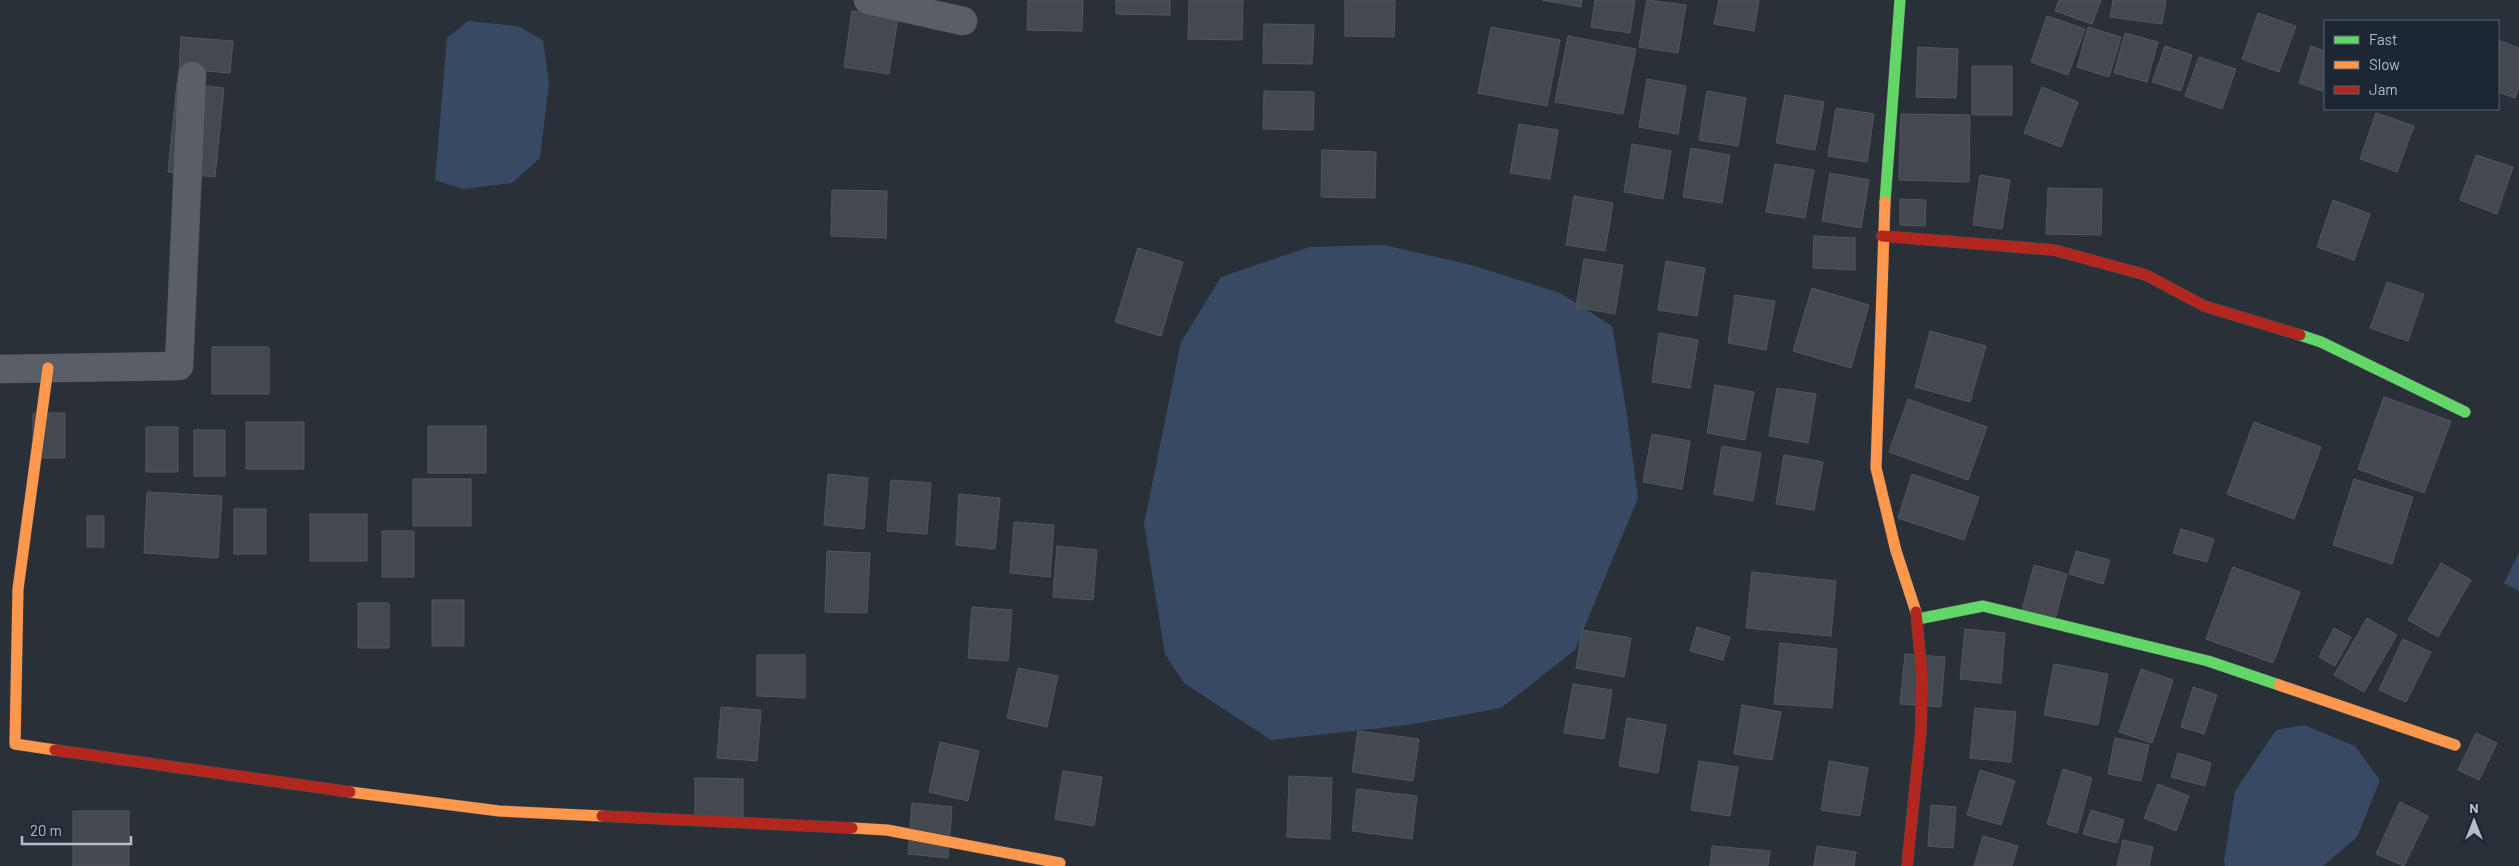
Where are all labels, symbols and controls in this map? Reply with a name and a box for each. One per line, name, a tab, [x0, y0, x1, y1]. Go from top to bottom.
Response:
legend	[2324, 20, 2499, 110]
text: Fast	[2369, 30, 2397, 48]
text: Slow	[2369, 55, 2400, 73]
text: Jam	[2369, 80, 2398, 98]
north arrow	[2449, 796, 2499, 846]
text: N	[2469, 799, 2479, 816]
scale bar	[22, 814, 131, 846]
text: 20 m	[30, 821, 62, 839]

